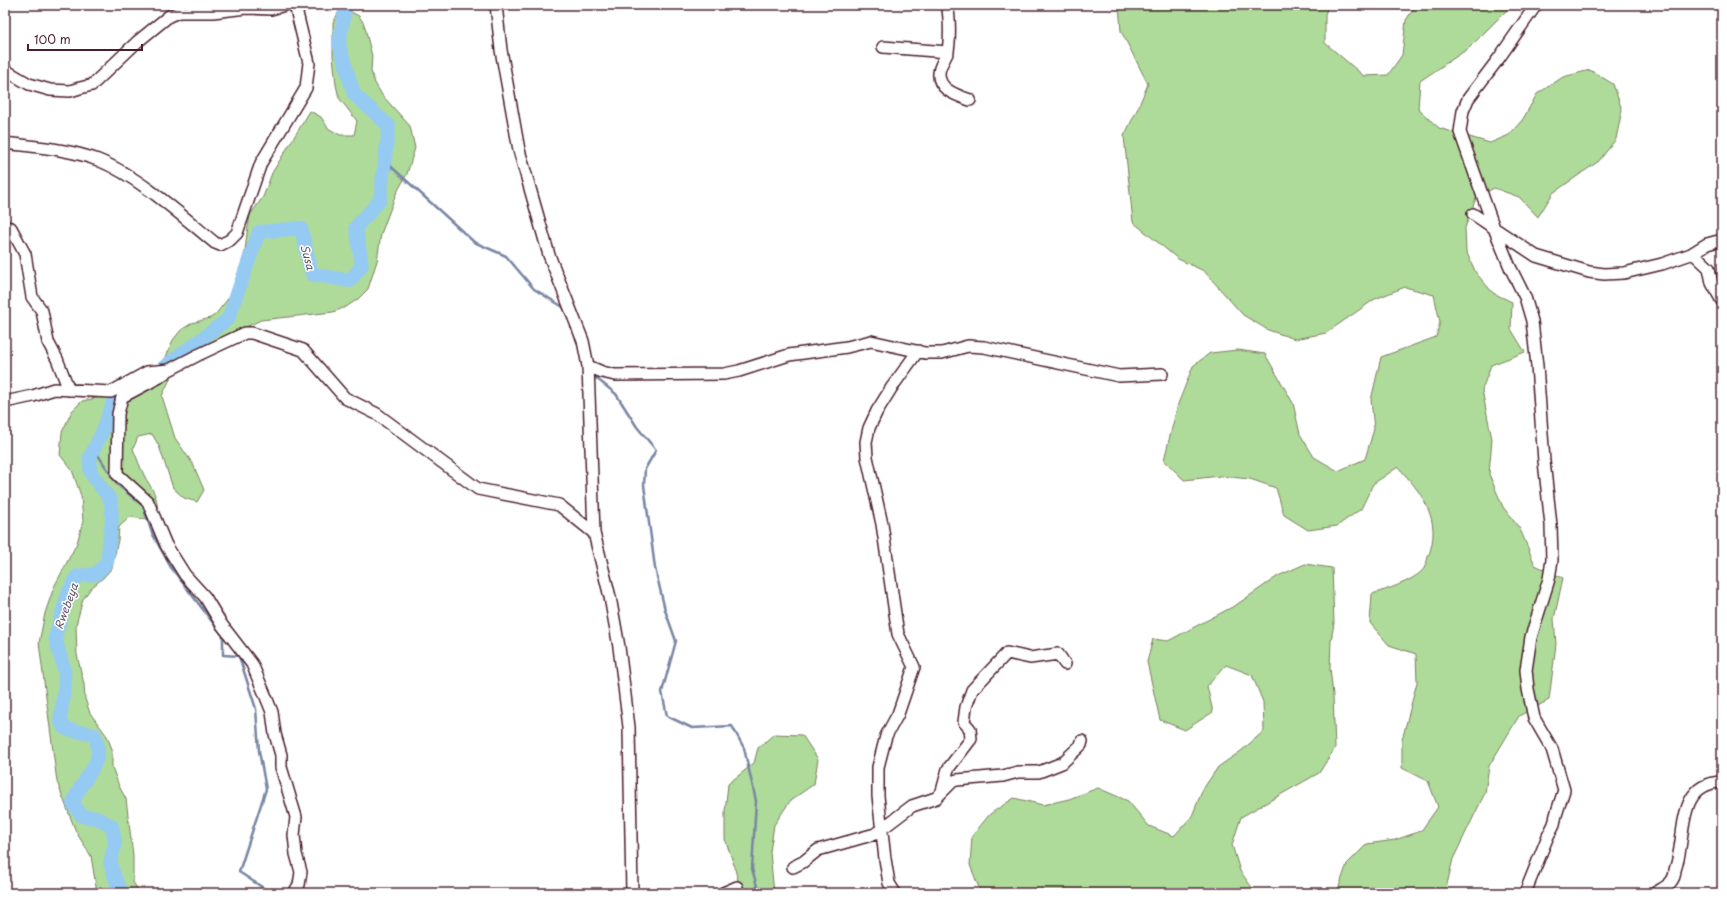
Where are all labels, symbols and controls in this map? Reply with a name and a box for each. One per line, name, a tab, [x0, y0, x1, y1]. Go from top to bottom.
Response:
scale bar	[28, 26, 142, 52]
text: 100 m	[34, 30, 71, 48]
water label: Susa	[296, 242, 320, 273]
water label: Rwebeya	[50, 580, 83, 631]

